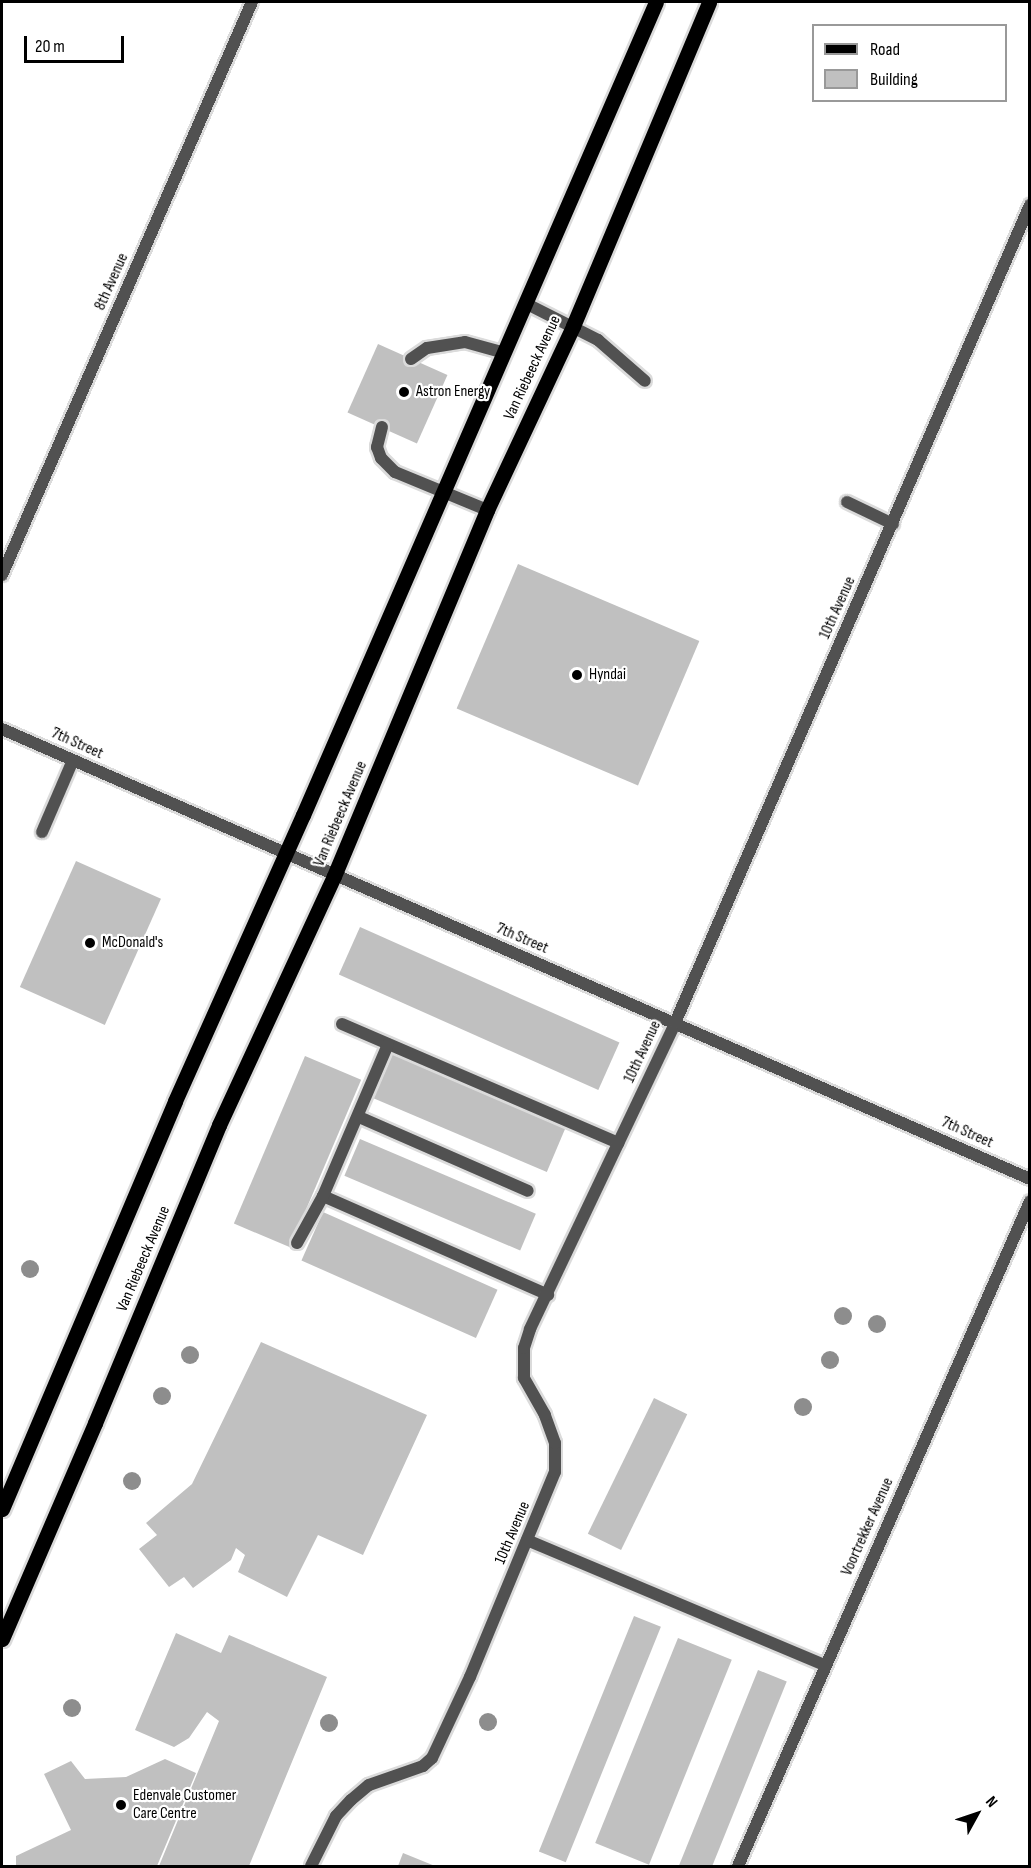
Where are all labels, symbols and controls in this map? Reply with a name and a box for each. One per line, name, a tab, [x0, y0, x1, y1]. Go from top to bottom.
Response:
scale bar	[27, 24, 128, 62]
legend	[812, 24, 1007, 102]
text: 20 m	[35, 36, 65, 57]
text: Road	[870, 39, 900, 60]
text: Building	[870, 69, 918, 90]
street label: 8th Avenue	[91, 251, 133, 313]
street label: Van Riebeeck Avenue	[500, 313, 566, 423]
place label: Astron Energy	[416, 382, 490, 402]
marker: Astron Energy	[397, 385, 411, 399]
street label: 10th Avenue	[816, 574, 860, 642]
place label: Hyndai	[589, 665, 626, 685]
marker: Hyndai	[570, 668, 584, 682]
street label: 7th Street	[48, 724, 106, 764]
street label: Van Riebeeck Avenue	[310, 758, 372, 870]
street label: 7th Street	[493, 920, 551, 958]
place label: McDonald's	[102, 933, 163, 953]
marker: McDonald's	[83, 936, 97, 950]
street label: 10th Avenue	[620, 1018, 666, 1086]
street label: 7th Street	[938, 1113, 996, 1153]
street label: Van Riebeeck Avenue	[113, 1203, 175, 1315]
street label: Voortrekker Avenue	[838, 1475, 898, 1579]
street label: 10th Avenue	[491, 1499, 535, 1567]
north arrow	[947, 1784, 1007, 1844]
place label: Edenvale Customer Care Centre	[133, 1786, 236, 1824]
text: N	[981, 1793, 1001, 1811]
marker: Edenvale Customer Care Centre	[114, 1798, 128, 1812]

